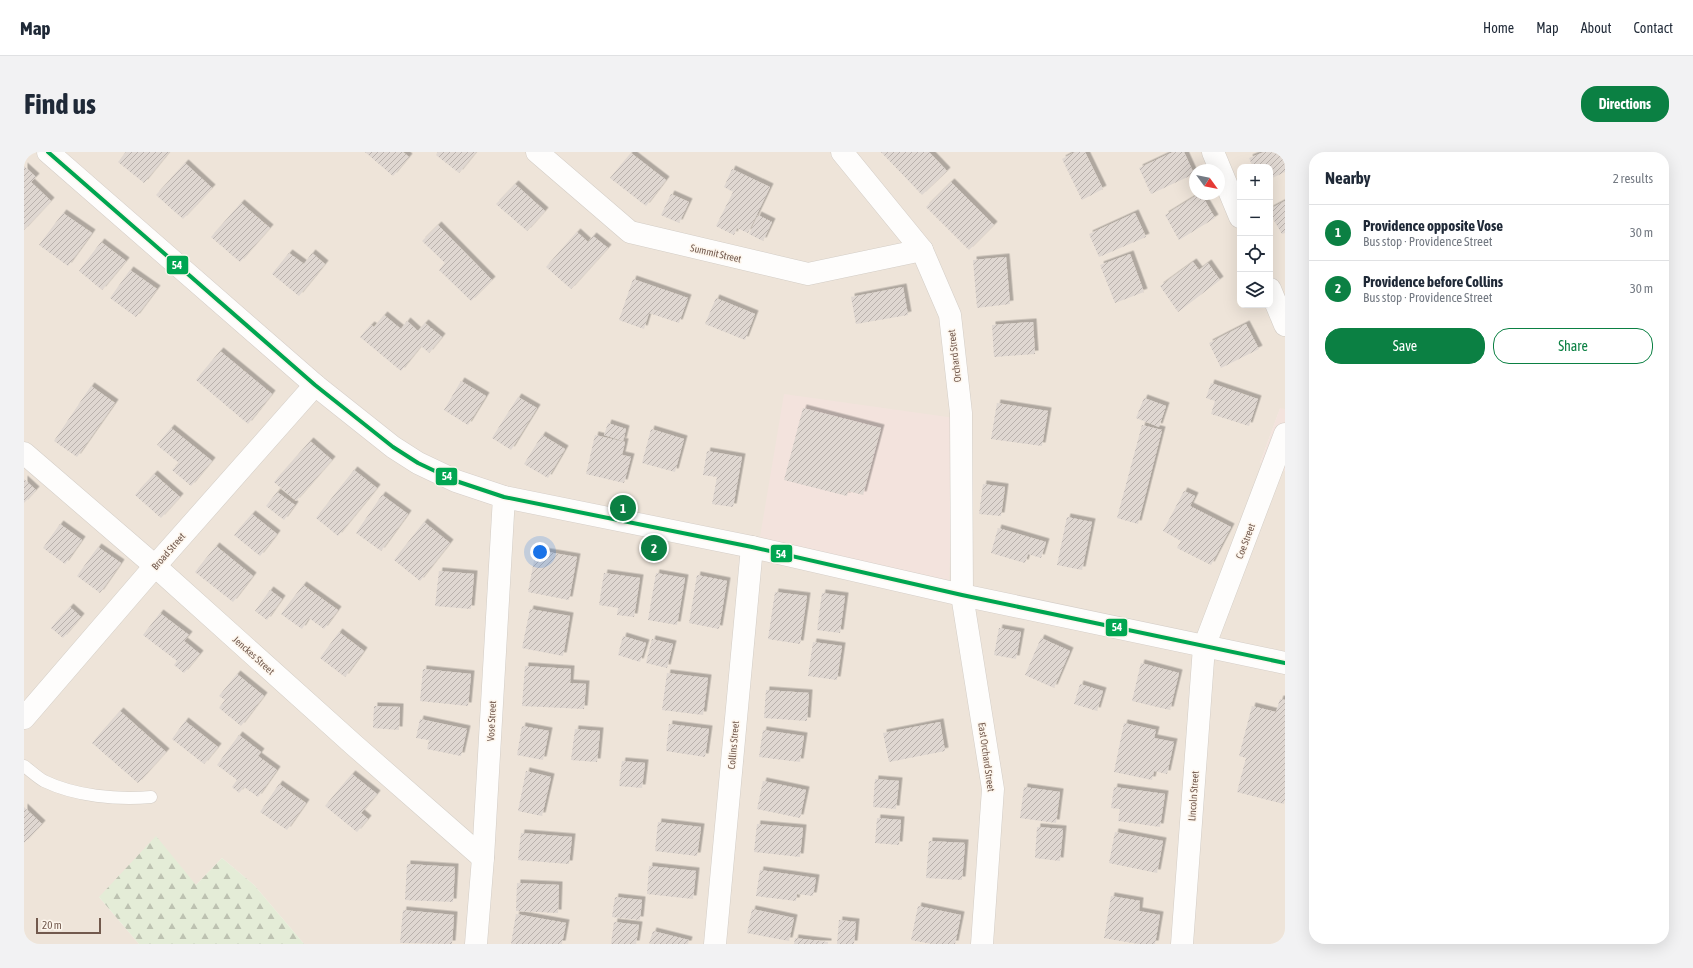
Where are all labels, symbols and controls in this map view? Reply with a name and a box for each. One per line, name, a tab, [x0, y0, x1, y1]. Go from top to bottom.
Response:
text: Map	[20, 17, 51, 39]
text: Home	[1483, 20, 1514, 36]
text: Map	[1536, 20, 1559, 36]
text: About	[1581, 20, 1612, 36]
text: Contact	[1634, 20, 1673, 36]
button: Directions	[1581, 86, 1669, 122]
text: Find us	[24, 88, 96, 120]
north arrow	[1189, 164, 1225, 200]
map controls	[1237, 164, 1273, 308]
button: +	[1237, 164, 1273, 200]
text: Nearby	[1325, 168, 1371, 188]
text: 2 results	[1613, 171, 1653, 186]
button: −	[1237, 200, 1273, 236]
text: Providence opposite Vose	[1363, 217, 1503, 234]
text: 1	[1335, 225, 1341, 240]
text: 30 m	[1630, 225, 1653, 240]
text: Bus stop · Providence Street	[1363, 234, 1493, 249]
button: locate	[1237, 236, 1273, 272]
street label: Summit Street	[689, 242, 743, 265]
line badge: 54	[166, 255, 189, 275]
text: 54	[172, 259, 182, 271]
button: layers	[1237, 272, 1273, 308]
text: Providence before Collins	[1363, 273, 1503, 290]
text: 2	[1335, 281, 1341, 296]
text: 30 m	[1630, 281, 1653, 296]
text: Bus stop · Providence Street	[1363, 290, 1493, 305]
button: Save	[1325, 328, 1485, 364]
button: Share	[1493, 328, 1653, 364]
street label: Orchard Street	[946, 329, 963, 383]
line badge: 54	[435, 467, 458, 486]
text: 54	[442, 470, 452, 482]
pin: 1	[610, 493, 636, 523]
street label: Coe Street	[1234, 522, 1257, 560]
street label: Broad Street	[149, 531, 187, 572]
pin: 2	[641, 533, 667, 563]
your location	[530, 542, 550, 562]
line badge: 54	[770, 544, 793, 563]
text: 54	[776, 548, 786, 560]
line badge: 54	[1105, 618, 1128, 637]
text: 54	[1112, 621, 1122, 633]
street label: Jenckes Street	[231, 634, 277, 677]
street label: Vose Street	[485, 700, 498, 742]
street label: Collins Street	[726, 720, 741, 770]
street label: East Orchard Street	[976, 722, 997, 792]
street label: Lincoln Street	[1186, 770, 1201, 821]
scale bar	[36, 916, 101, 935]
text: 20 m	[42, 919, 62, 931]

